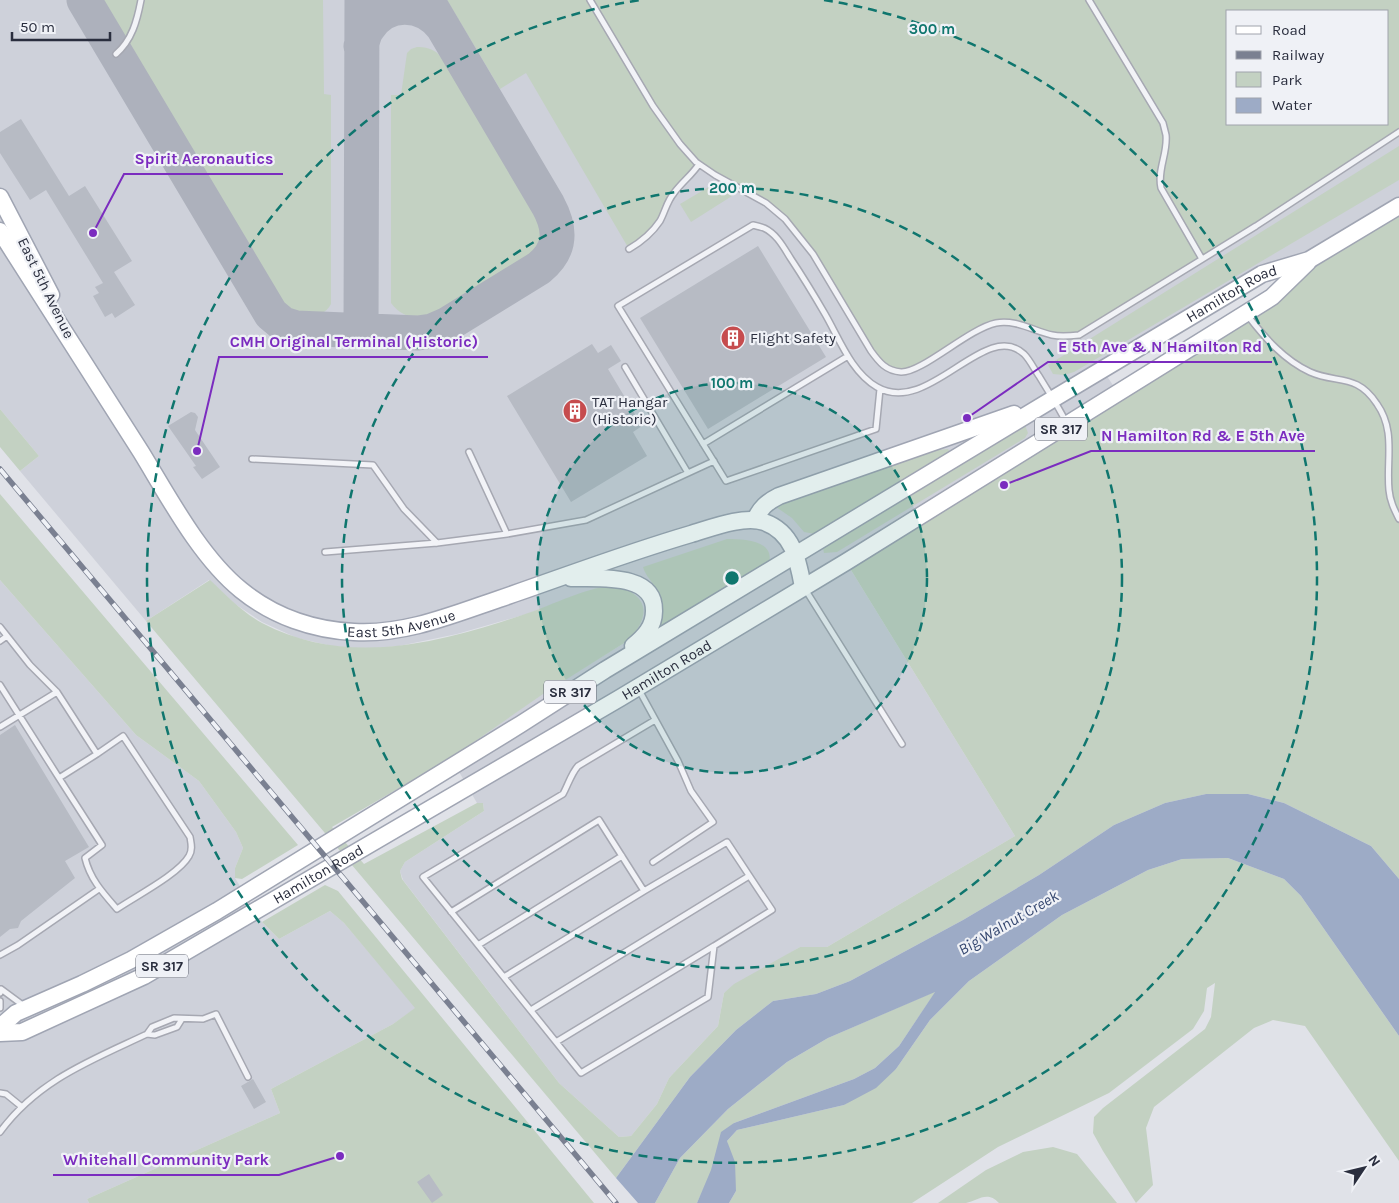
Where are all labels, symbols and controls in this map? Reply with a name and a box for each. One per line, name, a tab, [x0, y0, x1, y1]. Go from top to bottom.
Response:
scale bar	[12, 10, 110, 42]
legend	[1226, 10, 1389, 125]
text: 50 m	[20, 18, 55, 36]
text: 300 m	[909, 20, 955, 38]
text: Road	[1272, 21, 1307, 39]
text: Railway	[1272, 46, 1324, 64]
text: Park	[1272, 71, 1302, 89]
text: Water	[1272, 96, 1313, 114]
callout: Spirit Aeronautics	[124, 143, 283, 174]
text: Spirit Aeronautics	[135, 149, 273, 168]
text: 200 m	[709, 179, 755, 197]
street label: East 5th Avenue	[14, 235, 78, 341]
street label: Hamilton Road	[1183, 261, 1279, 326]
building icon: Flight Safety	[720, 325, 746, 351]
callout: CMH Original Terminal (Historic)	[219, 326, 488, 357]
place label: Flight Safety	[750, 329, 836, 347]
callout: E 5th Ave & N Hamilton Rd	[1048, 331, 1272, 362]
text: CMH Original Terminal (Historic)	[230, 332, 478, 351]
text: E 5th Ave & N Hamilton Rd	[1058, 337, 1262, 356]
text: 100 m	[711, 374, 753, 392]
place label: TAT Hangar (Historic)	[592, 393, 668, 428]
building icon: TAT Hangar (Historic)	[562, 398, 588, 424]
road number: SR 317	[1035, 418, 1087, 440]
callout: N Hamilton Rd & E 5th Ave	[1091, 420, 1315, 451]
text: N Hamilton Rd & E 5th Ave	[1101, 426, 1305, 445]
centre of rings	[723, 569, 741, 587]
street label: East 5th Avenue	[347, 606, 458, 641]
street label: Hamilton Road	[618, 636, 715, 704]
road number: SR 317	[544, 680, 596, 704]
street label: Hamilton Road	[270, 841, 367, 908]
water label: Big Walnut Creek	[955, 886, 1063, 959]
road number: SR 317	[136, 954, 188, 978]
north arrow	[1339, 1143, 1389, 1193]
callout: Whitehall Community Park	[53, 1144, 279, 1175]
text: Whitehall Community Park	[63, 1150, 269, 1169]
text: N	[1364, 1152, 1384, 1170]

